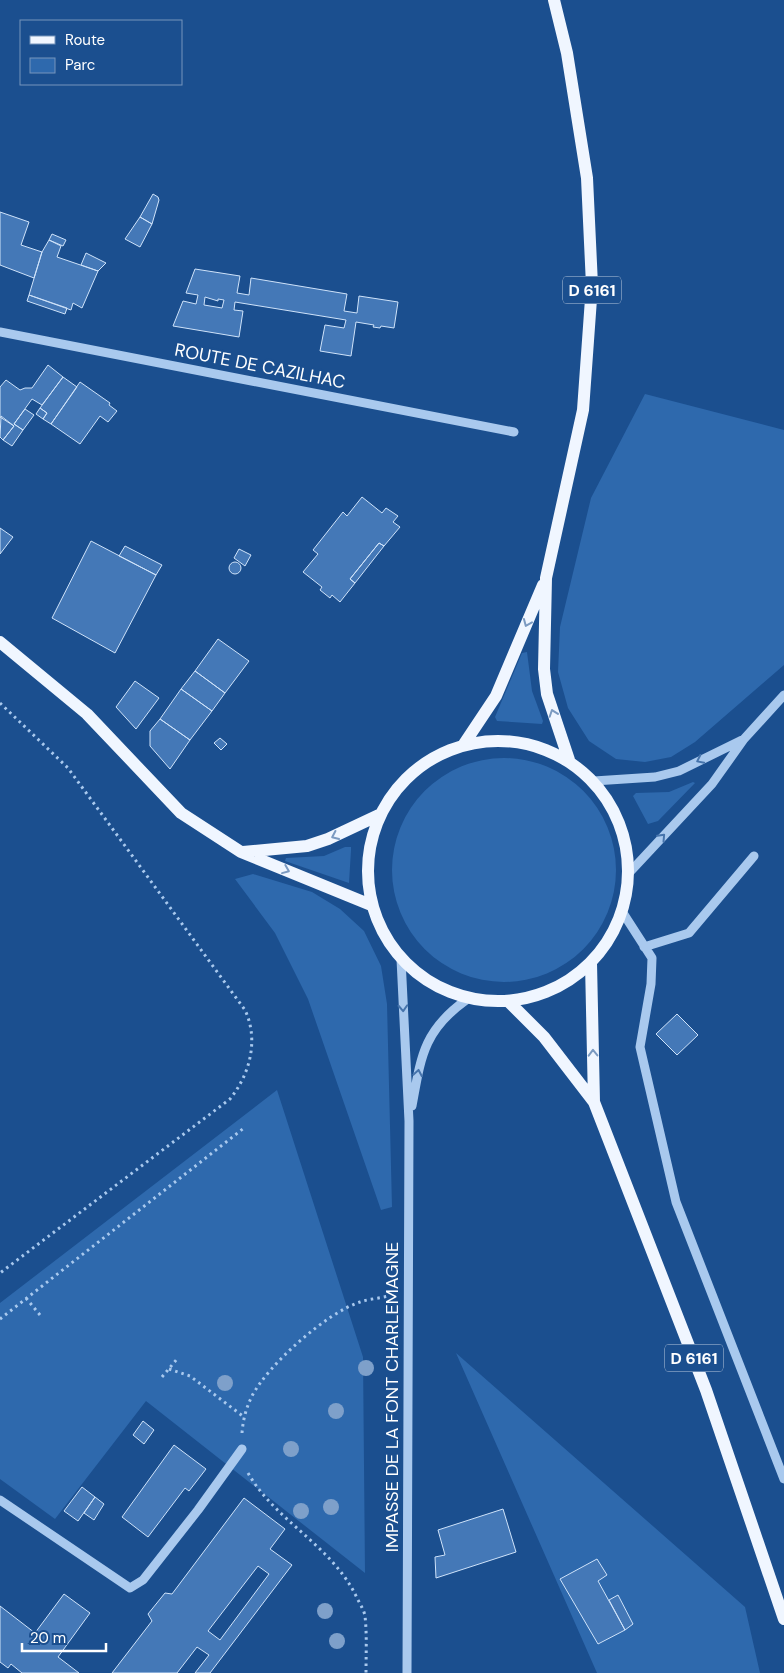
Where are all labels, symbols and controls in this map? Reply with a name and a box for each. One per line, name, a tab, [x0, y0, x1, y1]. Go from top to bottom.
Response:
legend	[20, 20, 182, 85]
text: Route	[65, 30, 105, 50]
text: Parc	[65, 55, 95, 75]
road number: D 6161	[563, 276, 621, 304]
street label: ROUTE DE CAZILHAC	[173, 338, 347, 394]
one-way arrow	[523, 618, 534, 627]
one-way arrow	[549, 710, 559, 718]
one-way arrow	[696, 754, 705, 764]
one-way arrow	[331, 830, 340, 840]
one-way arrow	[657, 834, 666, 843]
one-way arrow	[282, 865, 290, 875]
one-way arrow	[398, 1004, 409, 1012]
one-way arrow	[587, 1049, 598, 1057]
one-way arrow	[412, 1068, 422, 1077]
street label: IMPASSE DE LA FONT CHARLEMAGNE	[380, 1242, 404, 1552]
road number: D 6161	[665, 1345, 723, 1372]
scale bar	[22, 1620, 106, 1652]
text: 20 m	[30, 1628, 66, 1648]

